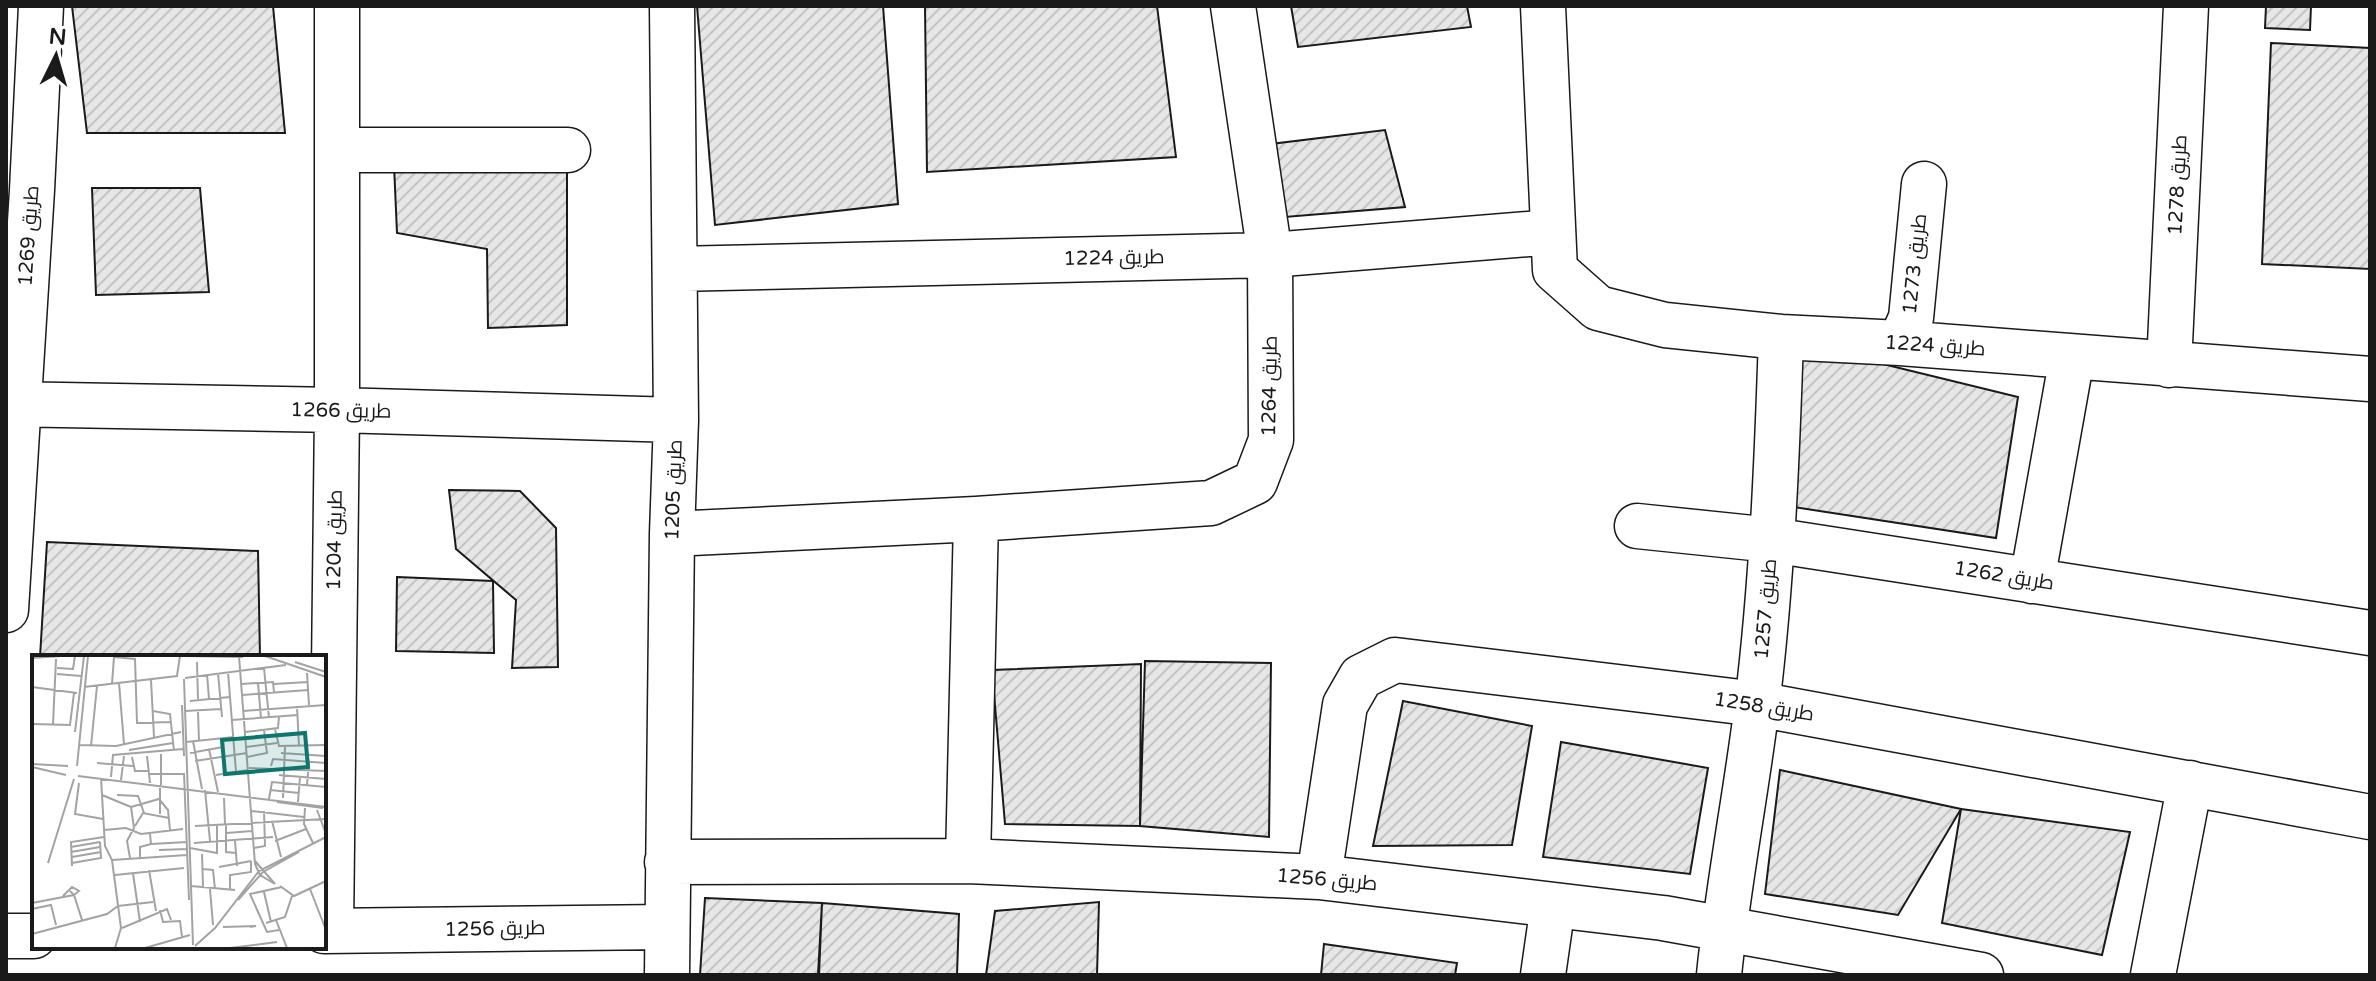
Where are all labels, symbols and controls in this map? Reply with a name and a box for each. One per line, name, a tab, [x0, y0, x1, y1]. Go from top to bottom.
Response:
north arrow	[16, 16, 96, 96]
text: N	[48, 23, 68, 51]
street label: طريق 1278	[2163, 134, 2193, 236]
street label: طريق 1269	[14, 185, 44, 287]
street label: طريق 1273	[1898, 212, 1932, 316]
street label: طريق 1224	[1063, 245, 1165, 271]
street label: طريق 1224	[1884, 331, 1986, 361]
street label: طريق 1264	[1257, 335, 1283, 437]
street label: طريق 1266	[290, 398, 392, 424]
street label: طريق 1205	[660, 439, 688, 541]
street label: طريق 1204	[322, 489, 348, 591]
street label: طريق 1262	[1952, 556, 2056, 596]
street label: طريق 1257	[1750, 558, 1782, 660]
inset map	[32, 655, 326, 949]
street label: طريق 1258	[1712, 687, 1816, 727]
street label: طريق 1256	[1276, 864, 1378, 896]
street label: طريق 1256	[444, 916, 546, 942]

